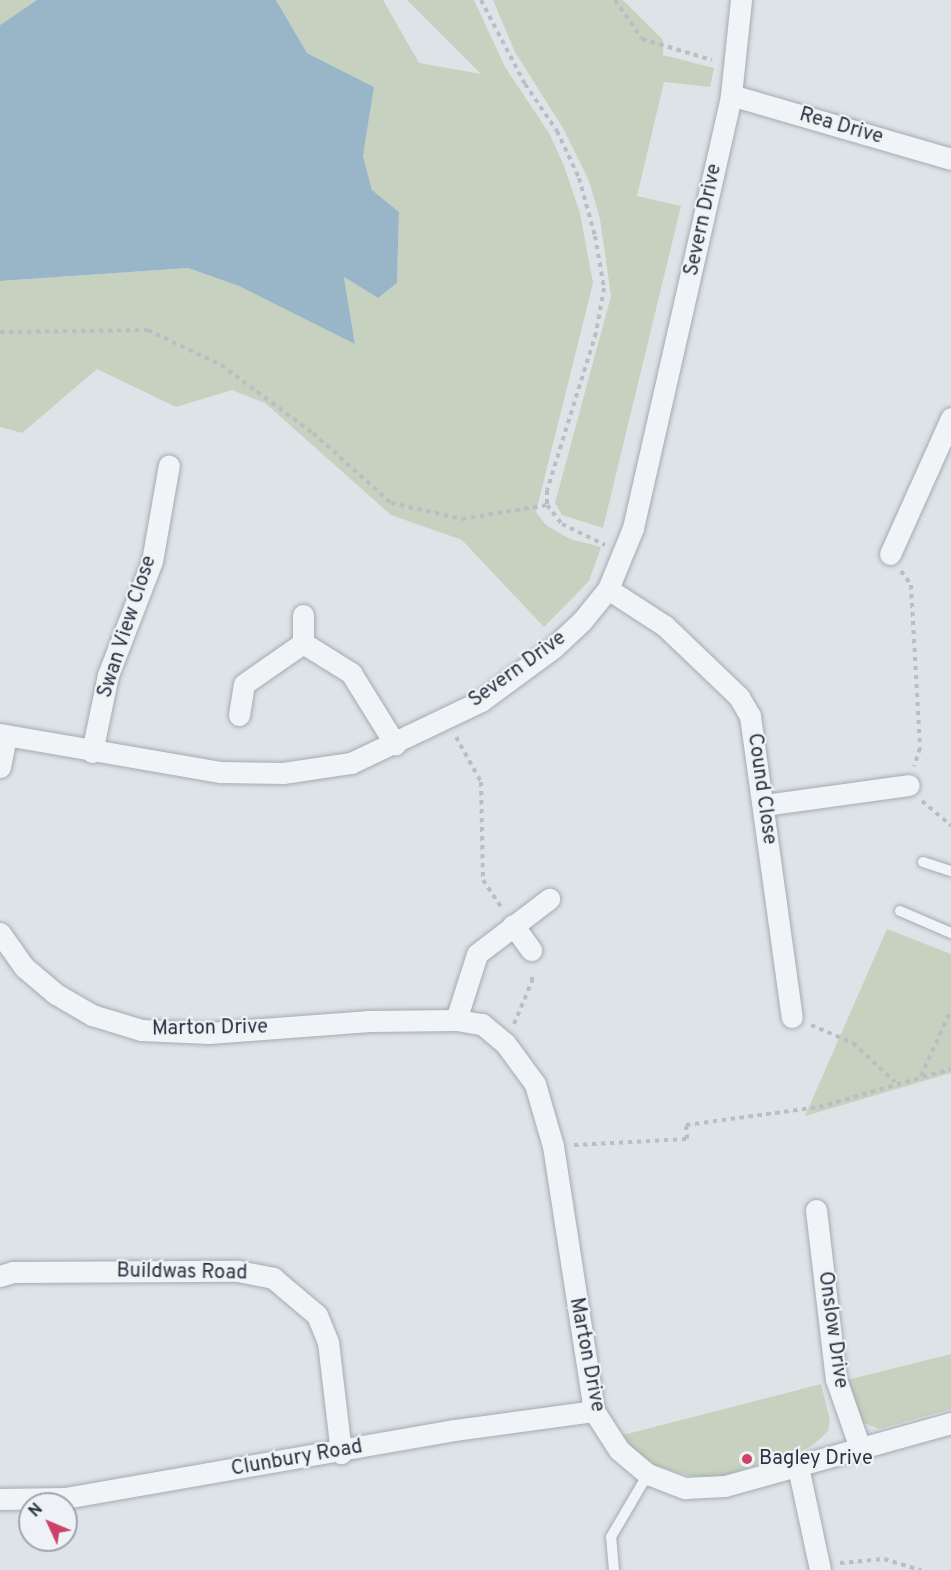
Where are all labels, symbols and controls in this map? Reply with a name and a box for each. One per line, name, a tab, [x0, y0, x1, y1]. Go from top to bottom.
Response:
street label: Rea Drive	[796, 104, 886, 150]
street label: Severn Drive	[680, 162, 728, 278]
street label: Swan View Close	[94, 552, 162, 702]
street label: Severn Drive	[465, 627, 571, 713]
street label: Cound Close	[741, 732, 781, 846]
street label: Marton Drive	[152, 1016, 268, 1042]
street label: Buildwas Road	[116, 1260, 248, 1286]
street label: Onslow Drive	[812, 1270, 852, 1390]
street label: Marton Drive	[563, 1296, 609, 1414]
street label: Clunbury Road	[229, 1436, 365, 1482]
place label: Bagley Drive	[759, 1447, 873, 1471]
marker: Bagley Drive	[740, 1452, 754, 1466]
north arrow	[18, 1492, 78, 1552]
text: N	[25, 1500, 48, 1522]

